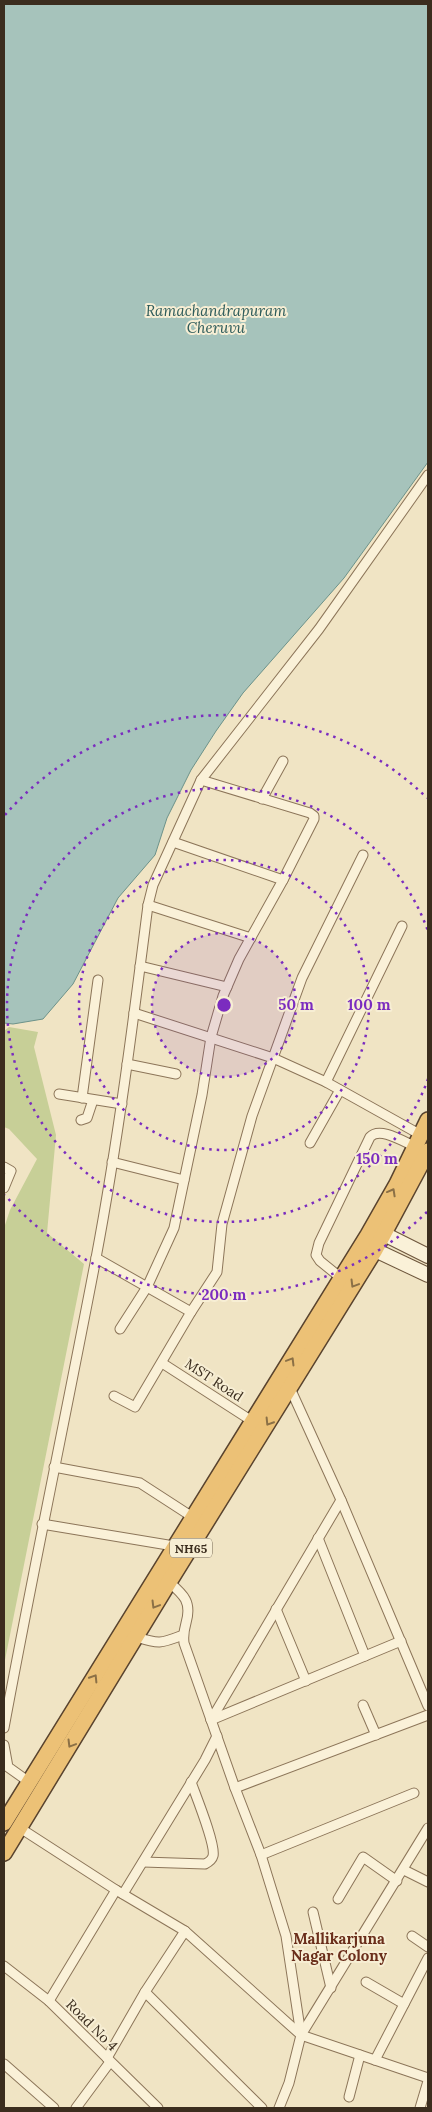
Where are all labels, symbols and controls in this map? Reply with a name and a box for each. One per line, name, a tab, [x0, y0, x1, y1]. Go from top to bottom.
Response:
water label: Ramachandrapuram Cheruvu	[146, 301, 286, 337]
text: 50 m	[278, 995, 314, 1014]
text: 100 m	[348, 995, 391, 1014]
centre of rings	[215, 996, 233, 1014]
text: 150 m	[356, 1149, 398, 1168]
one-way arrow	[386, 1189, 396, 1198]
one-way arrow	[351, 1279, 361, 1288]
text: 200 m	[202, 1285, 247, 1304]
street label: MST Road	[181, 1355, 247, 1405]
one-way arrow	[284, 1358, 294, 1367]
one-way arrow	[265, 1417, 275, 1426]
road number: NH65	[170, 1539, 212, 1558]
one-way arrow	[152, 1599, 162, 1608]
one-way arrow	[88, 1674, 98, 1683]
one-way arrow	[67, 1738, 77, 1747]
district label: Mallikarjuna Nagar Colony	[291, 1929, 388, 1965]
street label: Road No 4	[62, 1995, 122, 2055]

